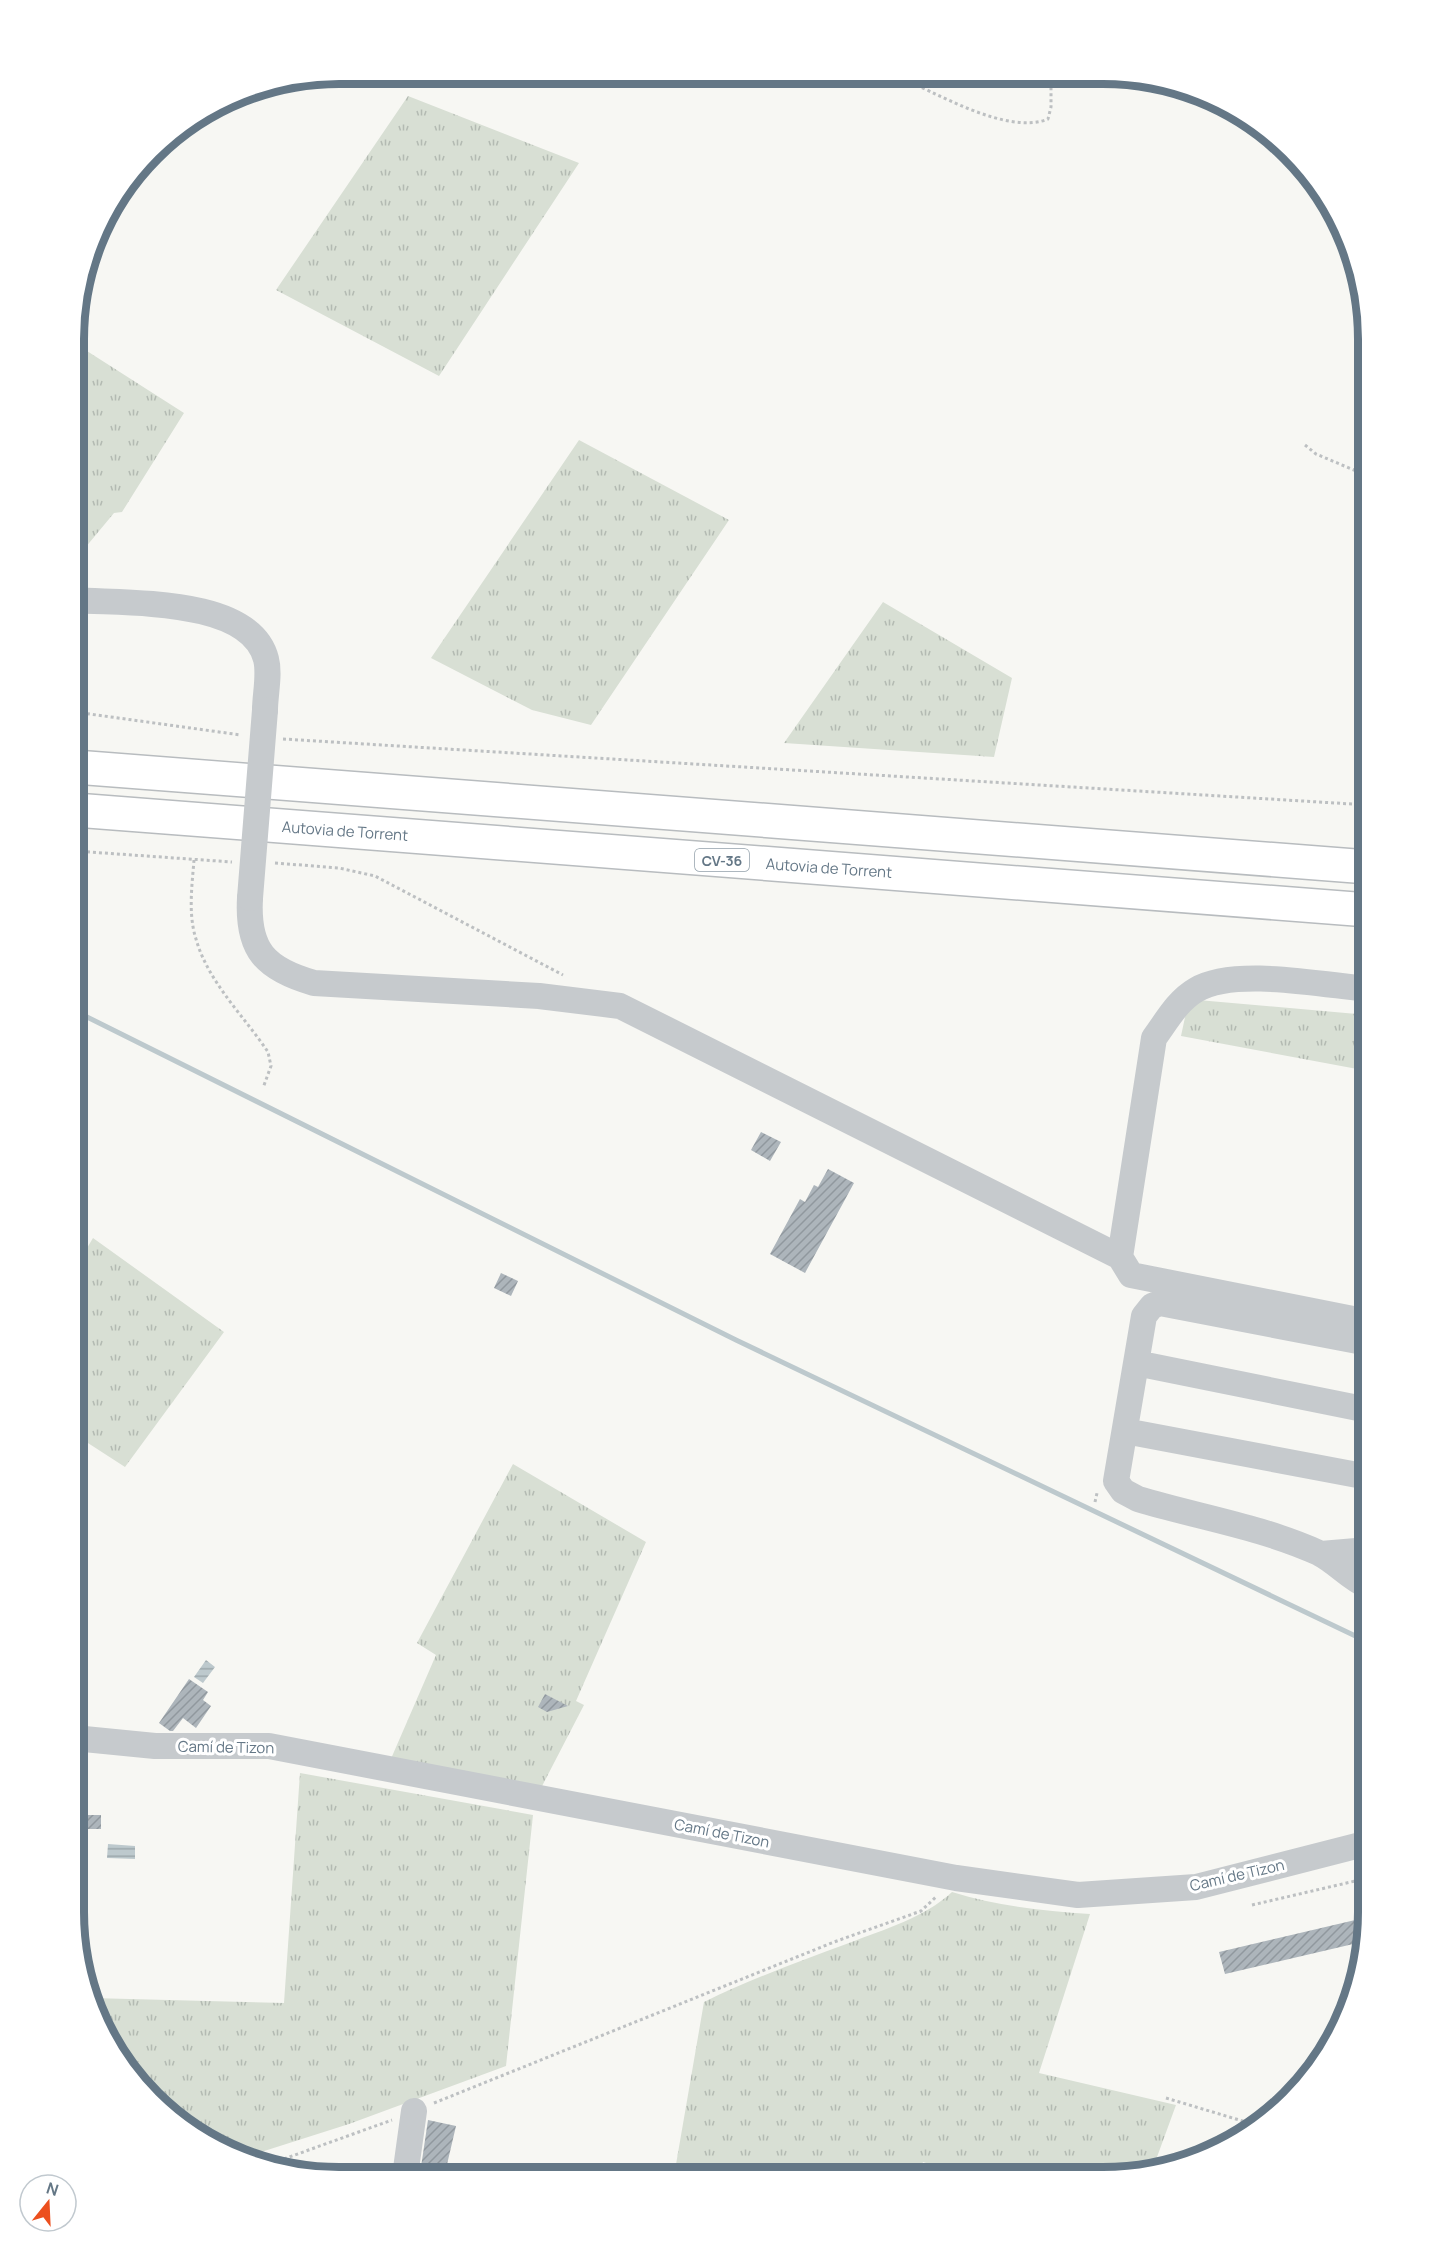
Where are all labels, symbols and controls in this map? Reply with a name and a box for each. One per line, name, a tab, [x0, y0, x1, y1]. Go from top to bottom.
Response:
street label: Autovia de Torrent	[281, 816, 409, 846]
road number: CV-36	[695, 849, 749, 871]
street label: Autovia de Torrent	[765, 853, 893, 883]
street label: Camí de Tizon	[178, 1736, 275, 1758]
street label: Camí de Tizon	[673, 1813, 771, 1853]
street label: Camí de Tizon	[1188, 1854, 1286, 1896]
north arrow	[18, 2173, 78, 2233]
text: N	[44, 2176, 62, 2201]

